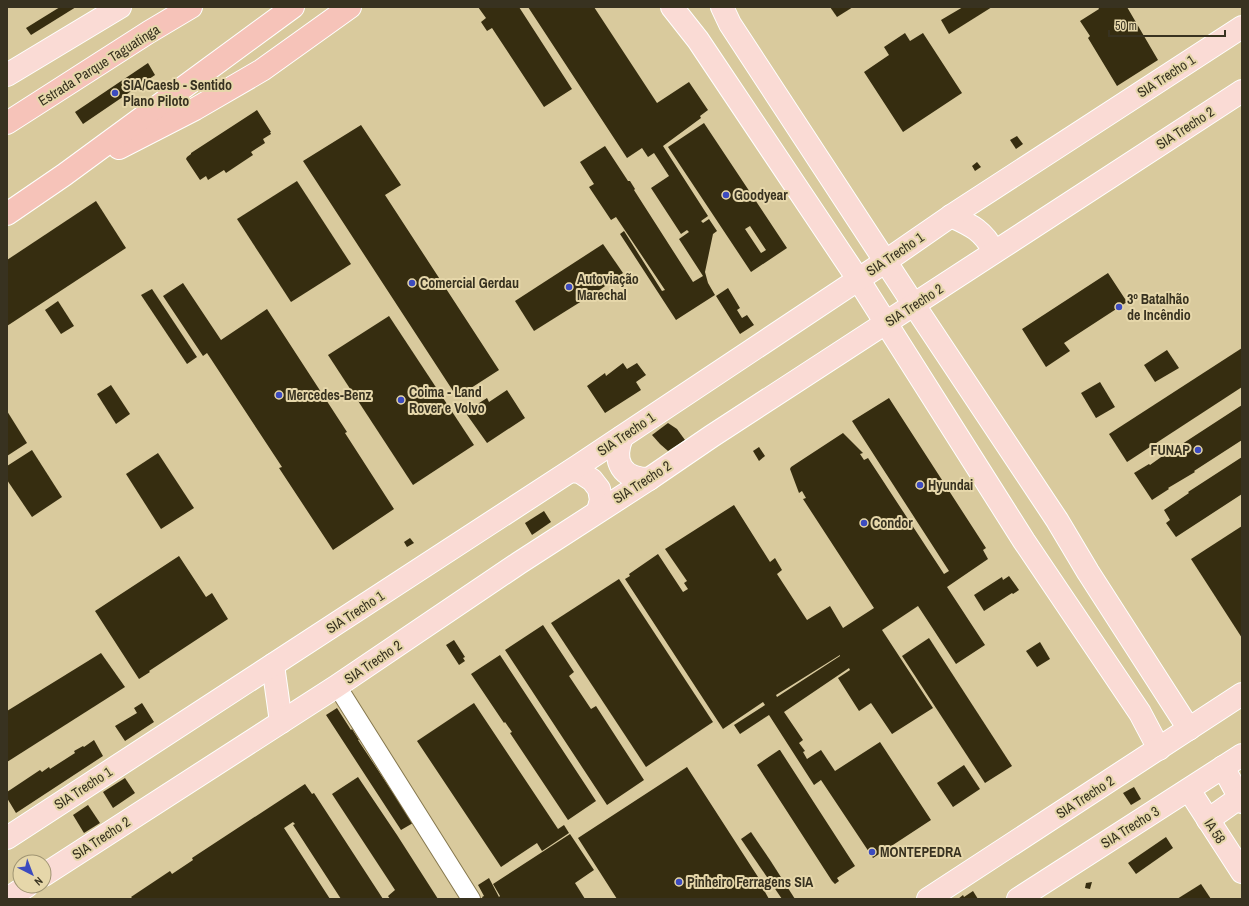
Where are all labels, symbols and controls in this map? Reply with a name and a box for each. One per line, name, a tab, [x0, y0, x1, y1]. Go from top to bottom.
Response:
scale bar	[1109, 12, 1225, 38]
text: 50 m	[1115, 18, 1137, 34]
street label: Estrada Parque Taguatinga	[35, 20, 164, 110]
street label: SIA Trecho 1	[1134, 50, 1199, 101]
place label: SIA/Caesb - Sentido Plano Piloto	[123, 76, 232, 110]
marker: SIA/Caesb - Sentido Plano Piloto	[110, 88, 120, 98]
street label: SIA Trecho 2	[1153, 103, 1217, 153]
place label: Goodyear	[734, 186, 788, 204]
marker: Goodyear	[721, 190, 731, 200]
street label: SIA Trecho 1	[863, 228, 928, 280]
place label: Autoviação Marechal	[577, 270, 639, 304]
place label: Comercial Gerdau	[420, 274, 519, 292]
marker: Comercial Gerdau	[407, 278, 417, 288]
street label: SIA Trecho 2	[882, 280, 946, 330]
marker: Autoviação Marechal	[564, 282, 574, 292]
place label: 3º Batalhão de Incêndio	[1127, 290, 1191, 324]
marker: 3º Batalhão de Incêndio	[1114, 302, 1124, 312]
place label: Coima - Land Rover e Volvo	[409, 383, 485, 417]
place label: Mercedes-Benz	[287, 386, 371, 404]
marker: Mercedes-Benz	[274, 390, 284, 400]
marker: Coima - Land Rover e Volvo	[396, 395, 406, 405]
street label: SIA Trecho 1	[594, 408, 659, 460]
place label: FUNAP	[1150, 441, 1190, 459]
marker: FUNAP	[1193, 445, 1203, 455]
street label: SIA Trecho 2	[610, 457, 674, 507]
place label: Hyundai	[928, 476, 973, 494]
marker: Hyundai	[915, 480, 925, 490]
place label: Condor	[872, 514, 913, 532]
marker: Condor	[859, 518, 869, 528]
street label: SIA Trecho 1	[323, 586, 388, 637]
street label: SIA Trecho 2	[341, 636, 405, 688]
street label: SIA Trecho 1	[51, 762, 116, 813]
street label: SIA Trecho 2	[1053, 772, 1117, 822]
street label: SIA Trecho 3	[1097, 802, 1163, 852]
street label: SIA Trecho 2	[69, 813, 133, 863]
street label: IA 58	[1200, 815, 1230, 847]
place label: MONTEPEDRA	[880, 843, 962, 861]
marker: MONTEPEDRA	[867, 847, 877, 857]
north arrow	[12, 854, 52, 894]
place label: Pinheiro Ferragens SIA	[687, 873, 814, 891]
text: N	[32, 874, 46, 889]
marker: Pinheiro Ferragens SIA	[674, 877, 684, 887]

